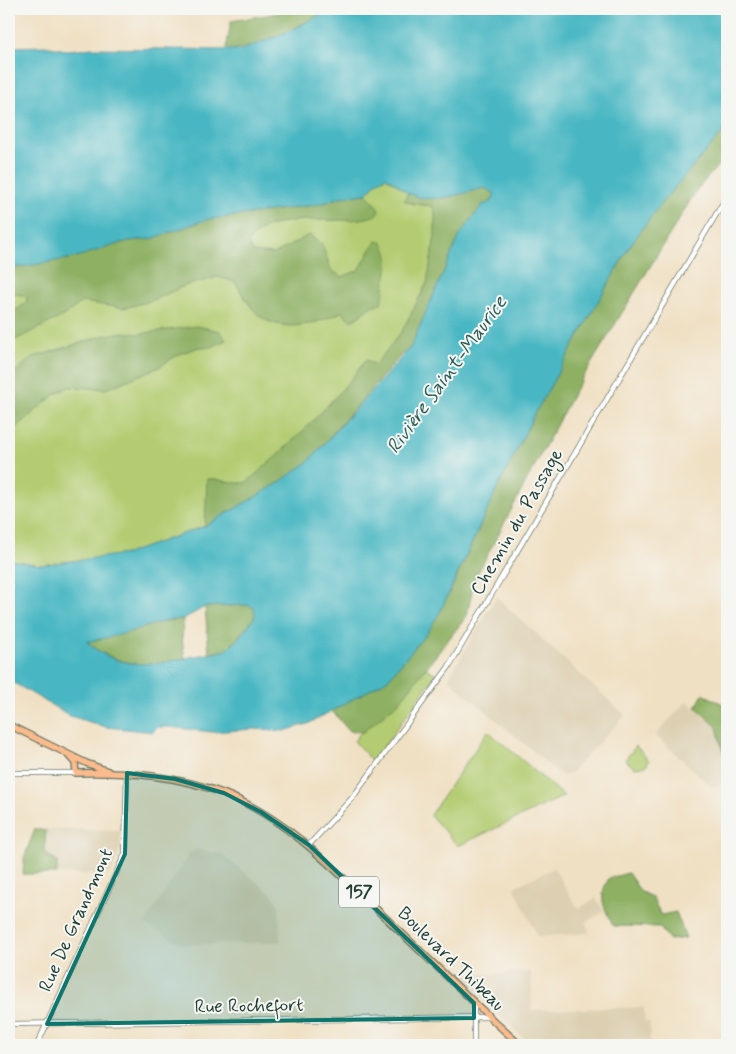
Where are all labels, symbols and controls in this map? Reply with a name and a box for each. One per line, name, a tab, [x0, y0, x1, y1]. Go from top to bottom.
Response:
water label: Rivière Saint-Maurice	[381, 290, 514, 459]
street label: Chemin du Passage	[465, 444, 571, 601]
street label: Rue De Grandmont	[33, 844, 119, 996]
road number: 157	[339, 876, 379, 908]
street label: Boulevard Thibeau	[392, 901, 510, 1017]
street label: Rue Rochefort	[194, 993, 304, 1022]

